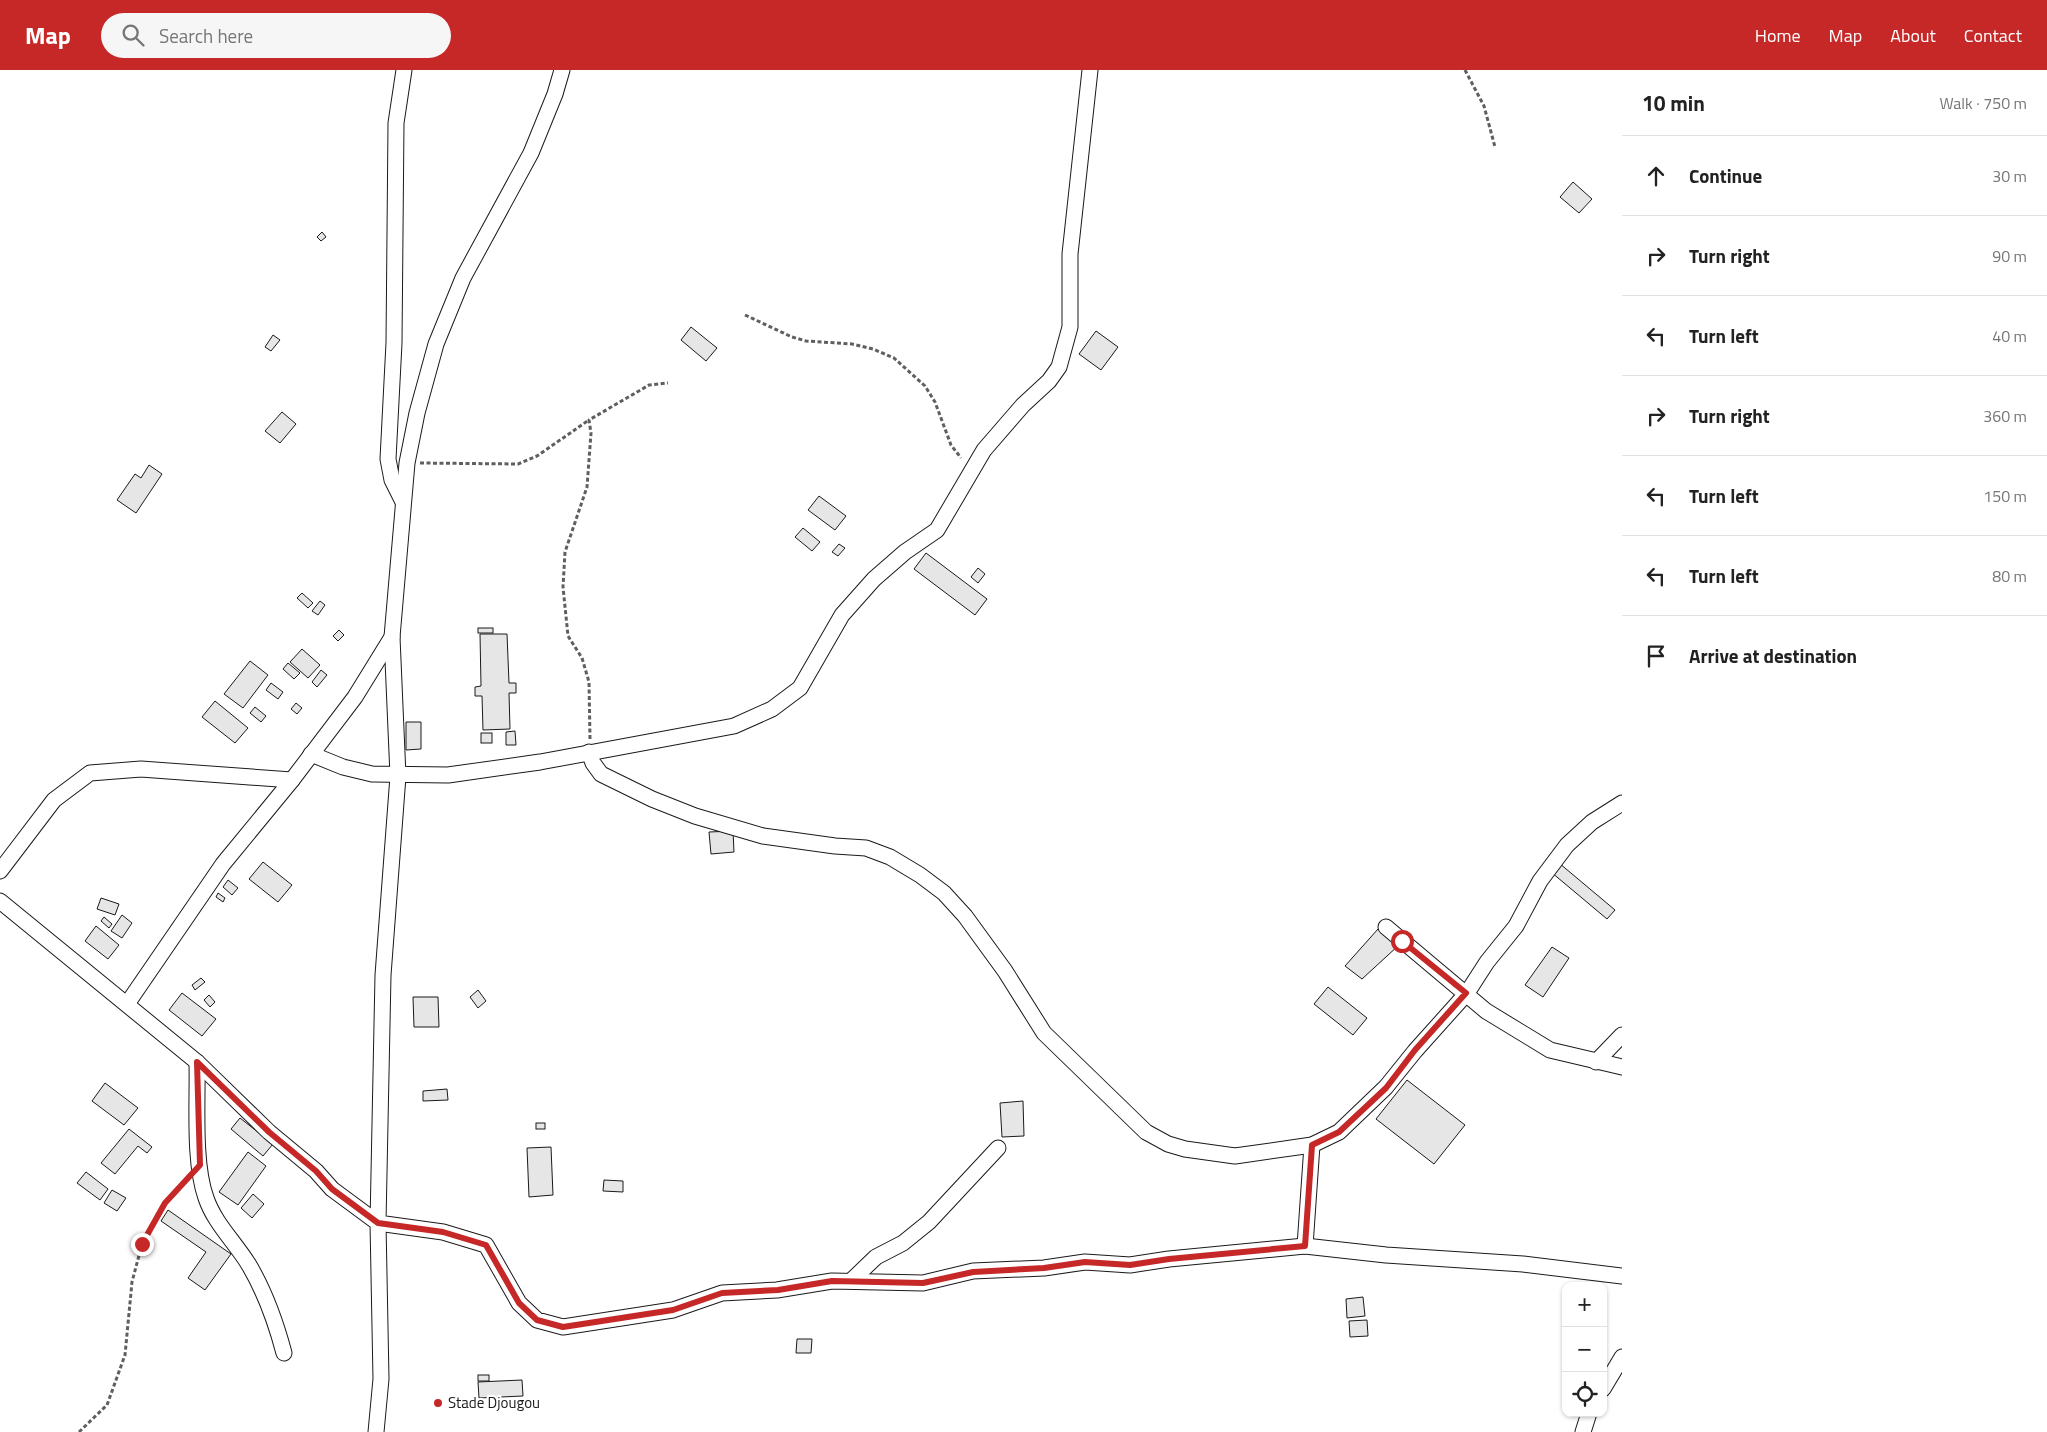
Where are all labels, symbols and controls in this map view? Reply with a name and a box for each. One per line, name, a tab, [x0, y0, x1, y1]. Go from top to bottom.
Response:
search box	[101, 13, 451, 58]
text: Map	[25, 17, 71, 53]
icon: search	[119, 21, 147, 49]
text: Search here	[159, 21, 253, 50]
text: Home	[1755, 22, 1801, 49]
text: Map	[1829, 22, 1862, 49]
text: About	[1890, 22, 1936, 49]
text: Contact	[1964, 22, 2022, 49]
text: 10 min	[1642, 87, 1705, 119]
text: Walk · 750 m	[1939, 91, 2027, 115]
text: Continue	[1689, 161, 1762, 190]
icon: ahead	[1642, 162, 1670, 190]
text: 30 m	[1992, 164, 2027, 188]
text: Turn right	[1689, 241, 1770, 270]
icon: right	[1642, 242, 1670, 270]
text: 90 m	[1992, 244, 2027, 268]
text: Turn left	[1689, 321, 1759, 350]
icon: left	[1642, 322, 1670, 350]
text: 40 m	[1992, 324, 2027, 348]
text: Turn right	[1689, 401, 1770, 430]
icon: right	[1642, 402, 1670, 430]
text: 360 m	[1983, 404, 2027, 428]
text: Turn left	[1689, 481, 1759, 510]
icon: left	[1642, 482, 1670, 510]
text: 150 m	[1983, 484, 2027, 508]
text: Turn left	[1689, 561, 1759, 590]
icon: left	[1642, 562, 1670, 590]
text: 80 m	[1992, 564, 2027, 588]
text: Arrive at destination	[1689, 641, 1857, 670]
icon: arrive	[1642, 642, 1670, 670]
route start	[1391, 930, 1414, 953]
route end	[131, 1233, 154, 1256]
map controls	[1562, 1282, 1607, 1417]
button: +	[1562, 1282, 1607, 1327]
button: −	[1562, 1327, 1607, 1372]
button: locate	[1562, 1372, 1607, 1417]
place label: Stade Djougou	[448, 1391, 540, 1414]
marker: Stade Djougou	[432, 1397, 444, 1409]

